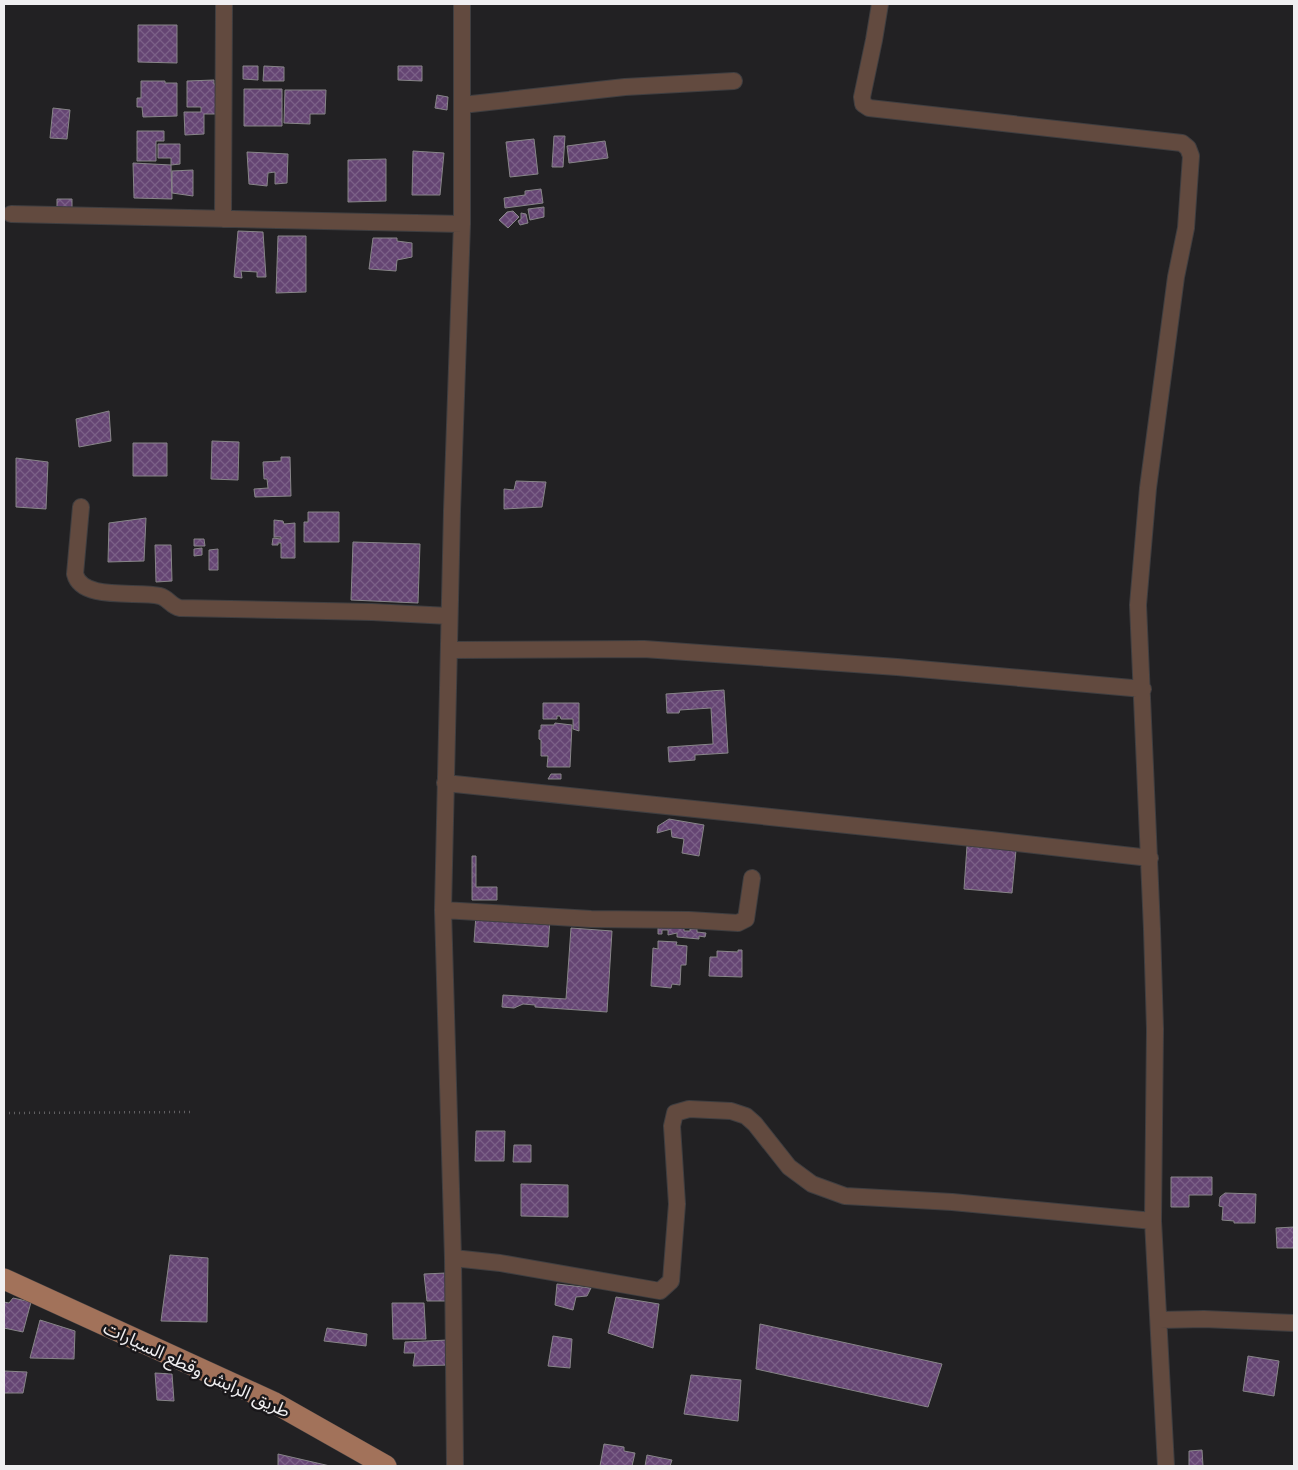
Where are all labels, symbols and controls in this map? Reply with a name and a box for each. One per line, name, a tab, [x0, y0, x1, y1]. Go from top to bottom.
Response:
street label: طريق الرابش وقطع السيارات	[99, 1316, 294, 1425]

